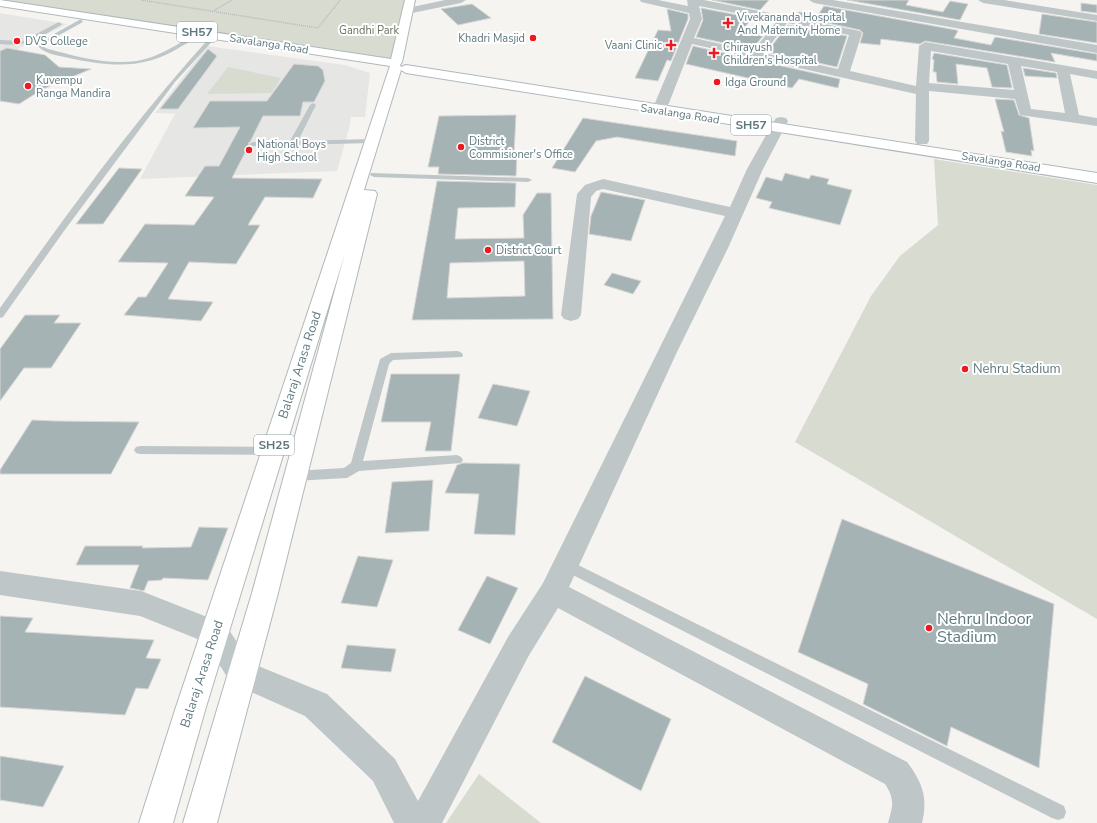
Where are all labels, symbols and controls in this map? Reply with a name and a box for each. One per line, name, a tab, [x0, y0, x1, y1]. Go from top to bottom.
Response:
place label: Vivekananda Hospital And Maternity Home	[736, 10, 846, 38]
marker: Vivekananda Hospital And Maternity Home	[722, 17, 734, 29]
road number: SH57	[177, 22, 217, 42]
park label: Gandhi Park	[339, 23, 400, 38]
street label: Savalanga Road	[228, 30, 310, 58]
place label: Khadri Masjid	[458, 31, 525, 46]
marker: Khadri Masjid	[528, 33, 538, 43]
place label: DVS College	[25, 34, 88, 49]
marker: DVS College	[12, 36, 22, 46]
place label: Vaani Clinic	[604, 38, 662, 53]
marker: Vaani Clinic	[665, 39, 677, 51]
place label: Chirayush Children's Hospital	[723, 40, 818, 68]
marker: Chirayush Children's Hospital	[708, 47, 720, 59]
place label: Kuvempu Ranga Mandira	[36, 73, 111, 101]
place label: Idga Ground	[725, 75, 786, 90]
marker: Idga Ground	[712, 77, 722, 87]
marker: Kuvempu Ranga Mandira	[23, 81, 33, 91]
street label: Savalanga Road	[639, 100, 721, 128]
road number: SH57	[731, 115, 771, 135]
place label: District Commisioner's Office	[469, 134, 573, 162]
place label: National Boys High School	[257, 137, 326, 165]
marker: District Commisioner's Office	[456, 142, 466, 152]
marker: National Boys High School	[244, 145, 254, 155]
street label: Savalanga Road	[960, 148, 1042, 176]
place label: District Court	[496, 243, 562, 258]
marker: District Court	[483, 245, 493, 255]
street label: Balaraj Arasa Road	[274, 309, 326, 421]
place label: Nehru Stadium	[973, 360, 1061, 378]
marker: Nehru Stadium	[960, 364, 970, 374]
road number: SH25	[254, 435, 294, 455]
place label: Nehru Indoor Stadium	[937, 608, 1032, 648]
street label: Balaraj Arasa Road	[176, 618, 228, 730]
marker: Nehru Indoor Stadium	[924, 623, 934, 633]

